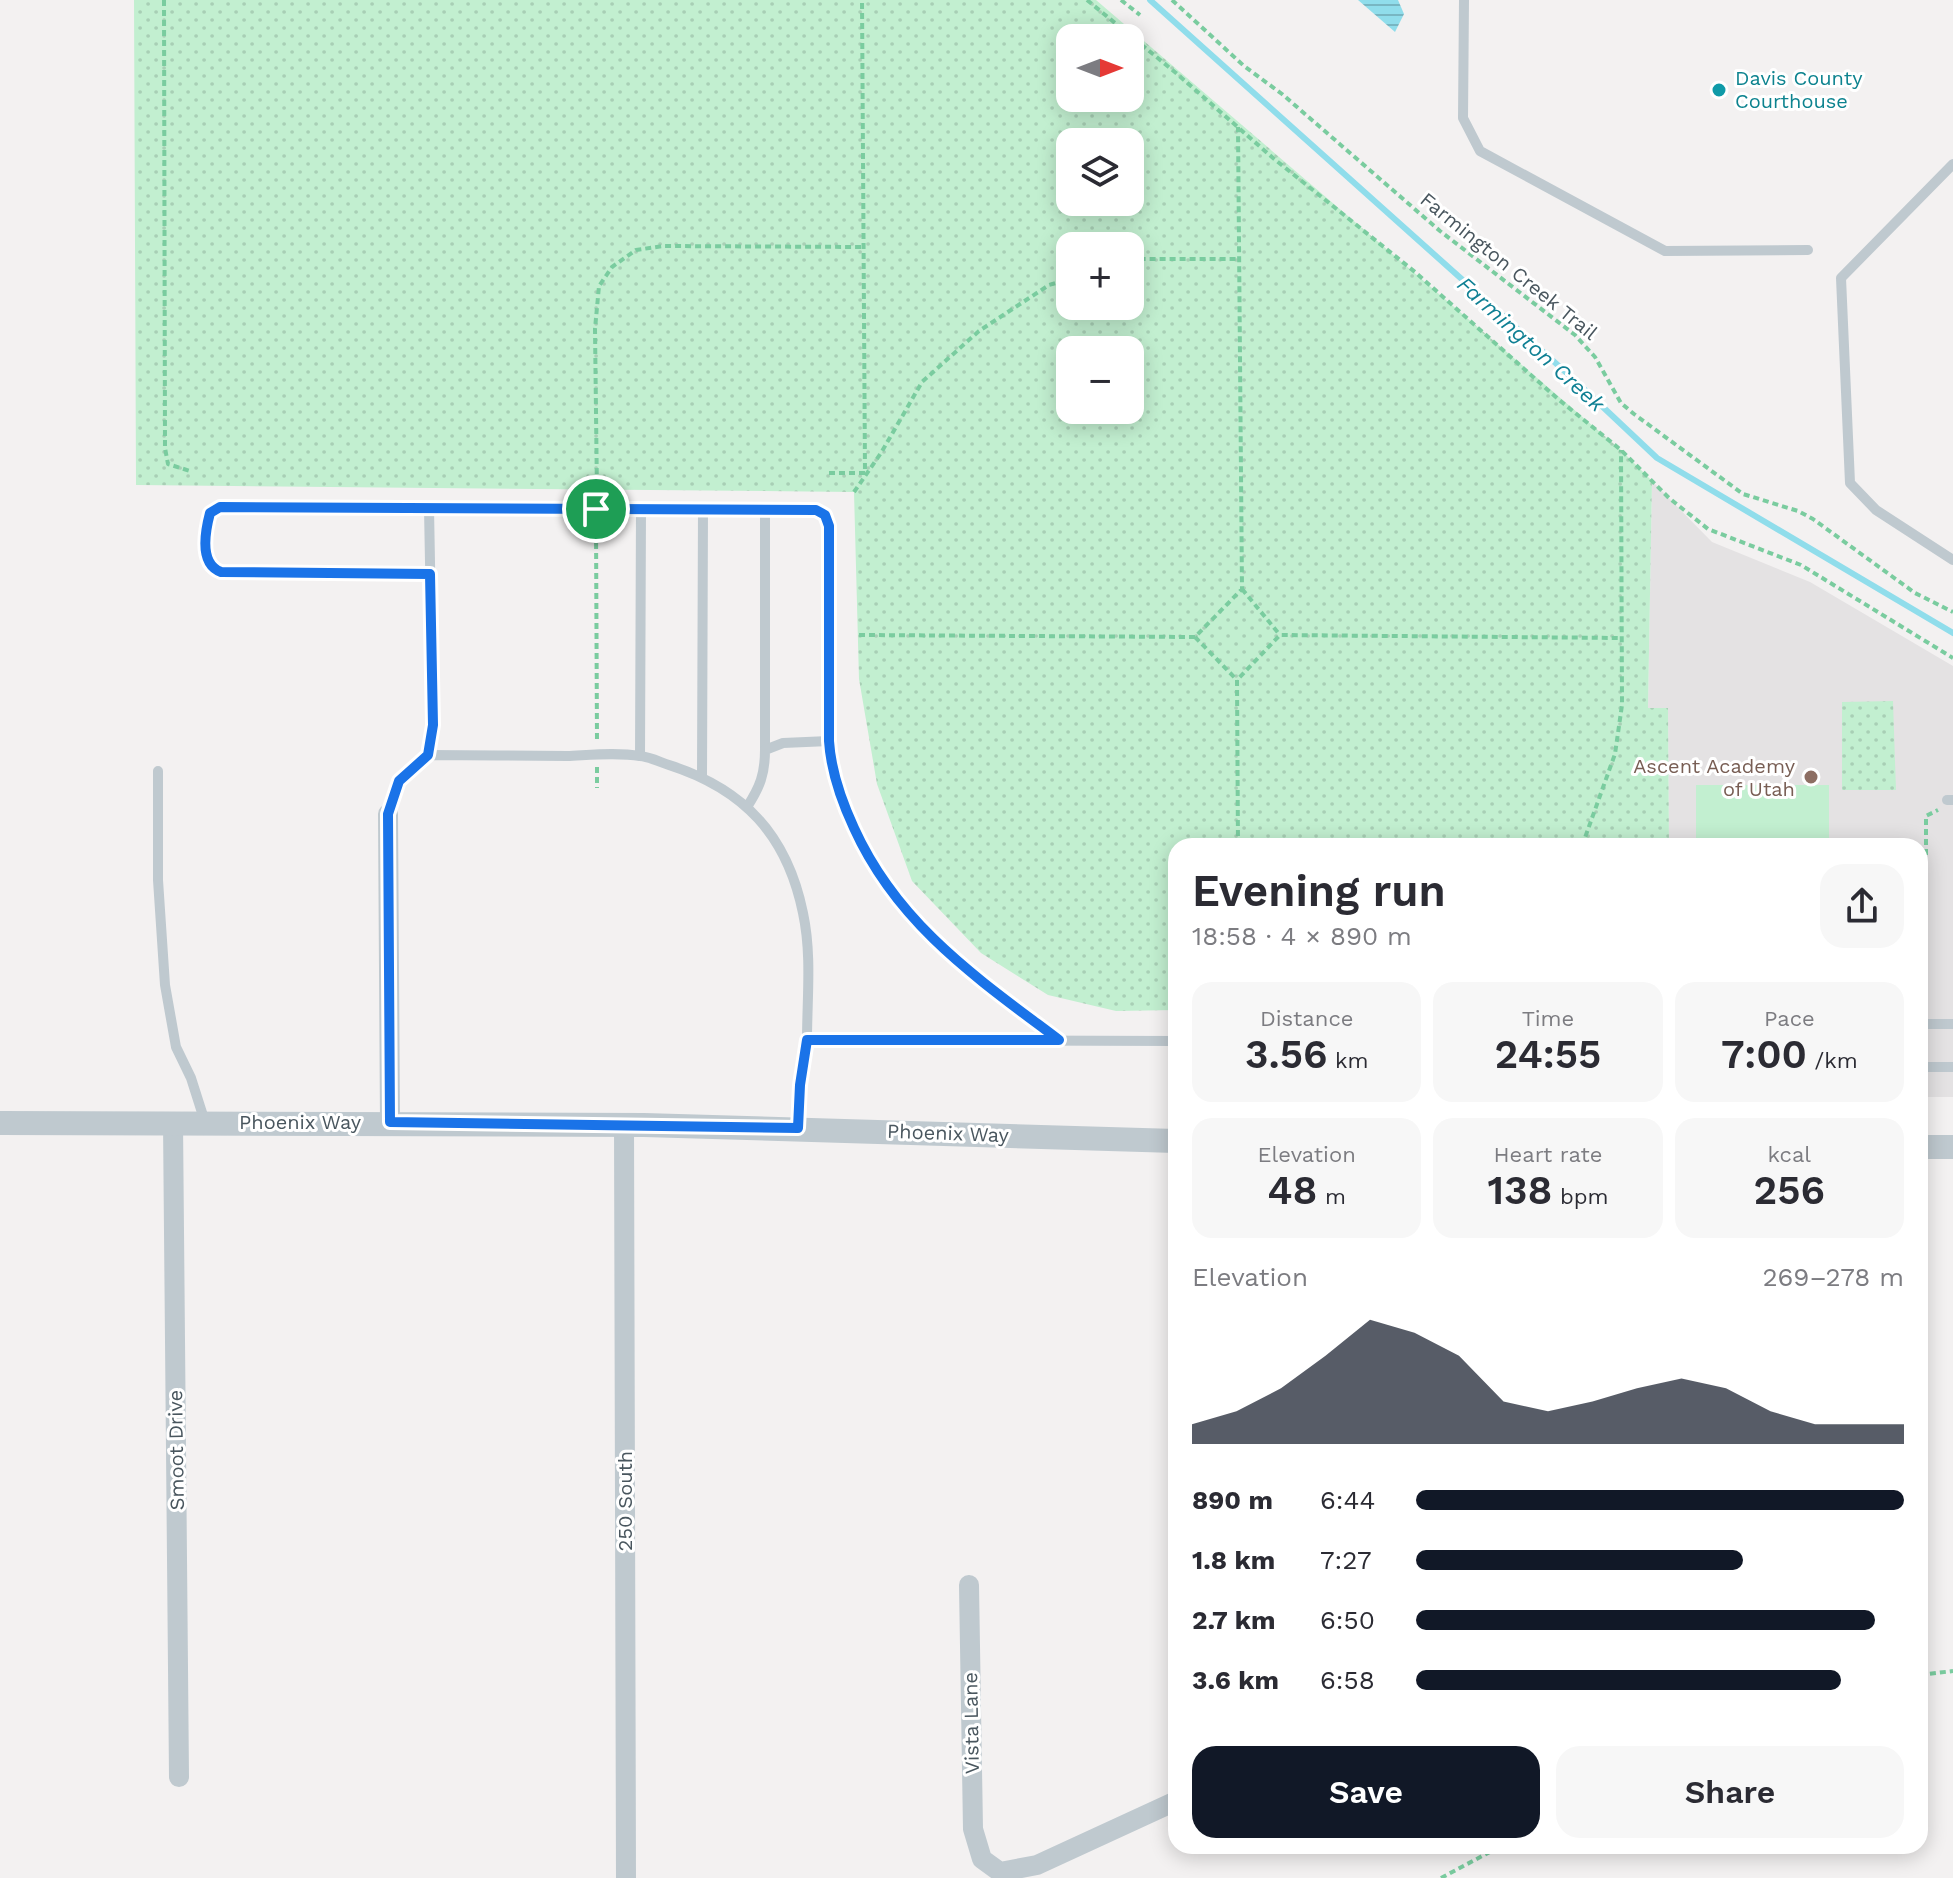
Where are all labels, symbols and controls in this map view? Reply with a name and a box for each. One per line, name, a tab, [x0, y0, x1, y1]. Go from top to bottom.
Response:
north arrow	[1056, 24, 1144, 112]
map controls	[1056, 24, 1144, 424]
place label: Davis County Courthouse	[1735, 66, 1863, 113]
marker: Davis County Courthouse	[1710, 81, 1728, 99]
button: layers	[1056, 128, 1144, 216]
street label: Farmington Creek Trail	[1415, 187, 1603, 345]
button: +	[1056, 232, 1144, 320]
water label: Farmington Creek	[1452, 271, 1610, 417]
button: −	[1056, 336, 1144, 424]
pin	[562, 475, 630, 543]
icon: arrive	[574, 487, 618, 531]
place label: Ascent Academy of Utah	[1633, 754, 1796, 801]
marker: Ascent Academy of Utah	[1802, 768, 1820, 786]
button: share	[1820, 864, 1904, 948]
text: Evening run	[1192, 865, 1446, 917]
text: 18:58 · 4 × 890 m	[1192, 921, 1412, 951]
text: Distance	[1260, 1006, 1353, 1031]
text: Time	[1522, 1006, 1574, 1031]
text: Pace	[1764, 1006, 1815, 1031]
text: 3.56	[1245, 1031, 1327, 1078]
text: 24:55	[1495, 1031, 1601, 1078]
text: 7:00	[1721, 1031, 1807, 1078]
text: km	[1327, 1048, 1368, 1073]
text: /km	[1807, 1048, 1858, 1073]
street label: Phoenix Way	[239, 1110, 362, 1134]
street label: Phoenix Way	[887, 1119, 1010, 1147]
text: Elevation	[1258, 1142, 1356, 1167]
text: Heart rate	[1494, 1142, 1602, 1167]
text: kcal	[1768, 1142, 1811, 1167]
text: 48	[1267, 1167, 1318, 1214]
text: 138	[1487, 1167, 1553, 1214]
text: 256	[1754, 1167, 1825, 1214]
text: m	[1318, 1184, 1346, 1209]
text: bpm	[1553, 1184, 1609, 1209]
text: Elevation	[1192, 1262, 1308, 1292]
text: 269–278 m	[1762, 1262, 1904, 1292]
street label: Smoot Drive	[163, 1390, 189, 1510]
street label: 250 South	[613, 1451, 637, 1551]
text: 890 m	[1192, 1485, 1273, 1515]
text: 6:44	[1320, 1485, 1375, 1515]
text: 1.8 km	[1192, 1545, 1275, 1575]
text: 7:27	[1320, 1545, 1372, 1575]
text: 2.7 km	[1192, 1605, 1275, 1635]
text: 6:50	[1320, 1605, 1375, 1635]
text: 3.6 km	[1192, 1665, 1279, 1695]
text: 6:58	[1320, 1665, 1375, 1695]
street label: Vista Lane	[958, 1672, 984, 1774]
button: Save	[1192, 1746, 1540, 1838]
button: Share	[1556, 1746, 1904, 1838]

